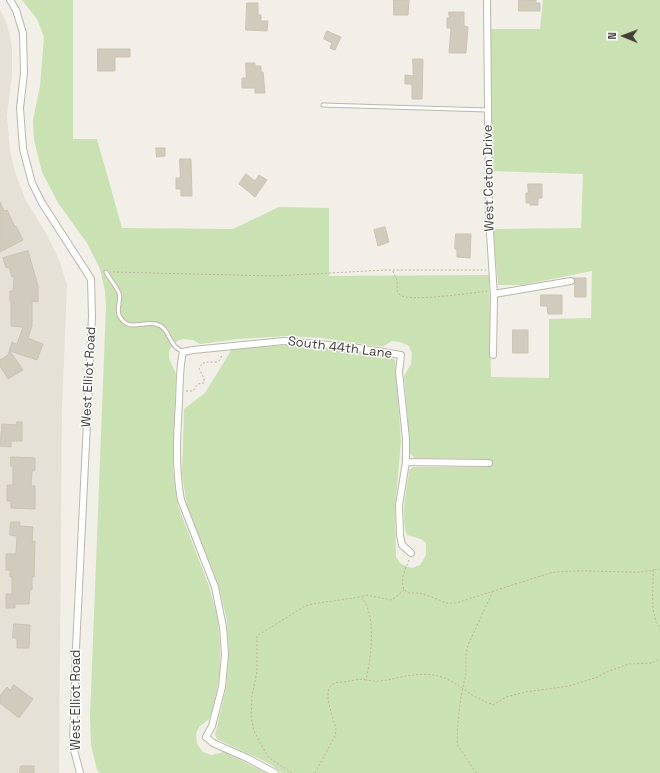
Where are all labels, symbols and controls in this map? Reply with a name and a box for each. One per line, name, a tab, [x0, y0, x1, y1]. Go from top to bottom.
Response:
north arrow	[604, 16, 644, 56]
text: N	[605, 32, 619, 40]
street label: West Ceton Drive	[480, 124, 498, 232]
street label: West Elliot Road	[79, 326, 99, 428]
street label: South 44th Lane	[287, 334, 393, 362]
street label: West Elliot Road	[68, 650, 84, 750]

